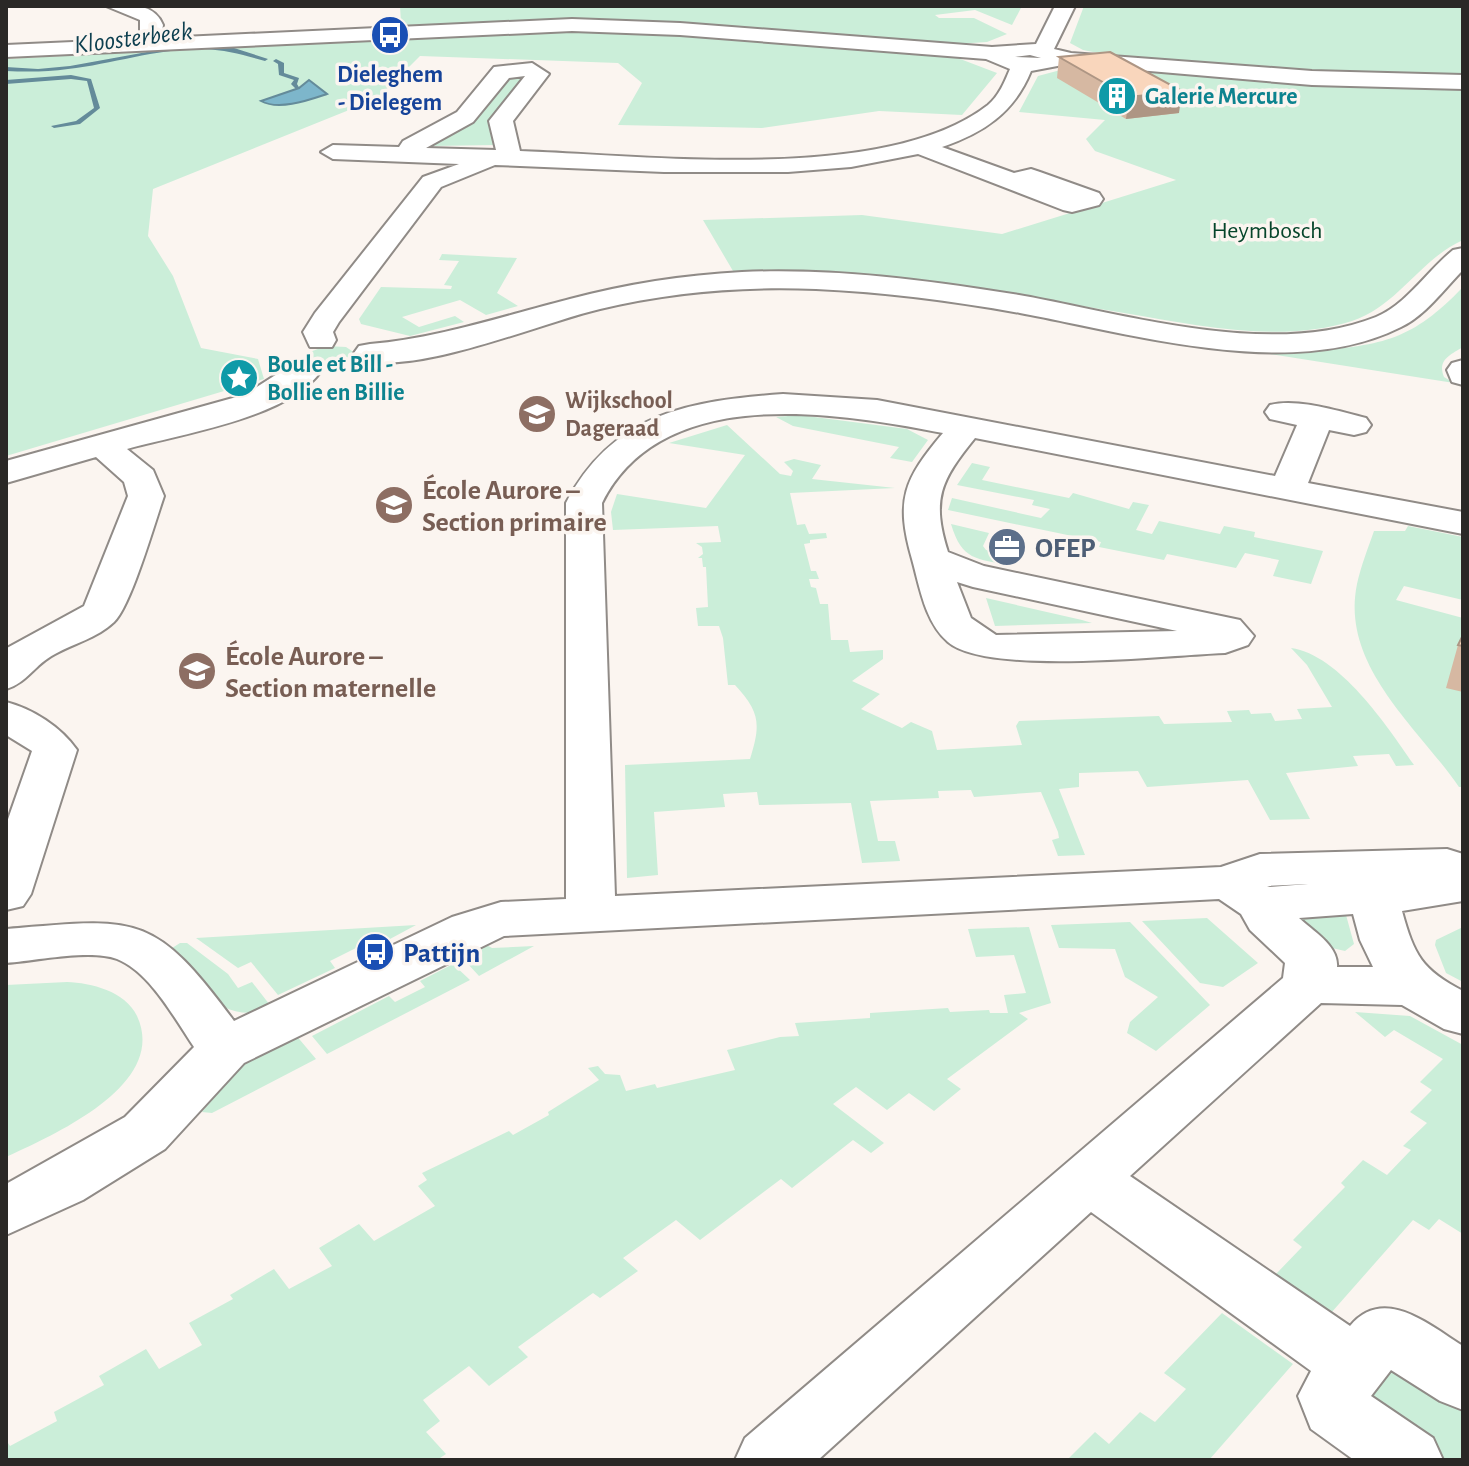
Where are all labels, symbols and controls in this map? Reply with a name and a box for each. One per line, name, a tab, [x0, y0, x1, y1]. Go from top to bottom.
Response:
bus stop icon: Dieleghem - Dielegem	[369, 14, 411, 56]
water label: Kloosterbeek	[72, 18, 194, 58]
place label: Dieleghem - Dielegem	[337, 63, 443, 115]
building icon: Galerie Mercure	[1096, 75, 1138, 117]
place label: Galerie Mercure	[1145, 85, 1298, 109]
park label: Heymbosch	[1211, 219, 1323, 243]
place label: Boule et Bill - Bollie en Billie	[267, 353, 404, 405]
place icon: Boule et Bill - Bollie en Billie	[218, 357, 260, 399]
place label: Wijkschool Dageraad	[565, 389, 673, 441]
school or university icon: Wijkschool Dageraad	[516, 393, 558, 435]
place label: École Aurore – Section primaire	[422, 474, 607, 537]
school or university icon: École Aurore – Section primaire	[373, 484, 415, 526]
office icon: OFEP	[986, 526, 1028, 568]
place label: OFEP	[1035, 535, 1095, 563]
place label: École Aurore – Section maternelle	[225, 640, 436, 703]
school or university icon: École Aurore – Section maternelle	[176, 650, 218, 692]
bus stop icon: Pattijn	[354, 931, 396, 973]
place label: Pattijn	[403, 940, 480, 968]

